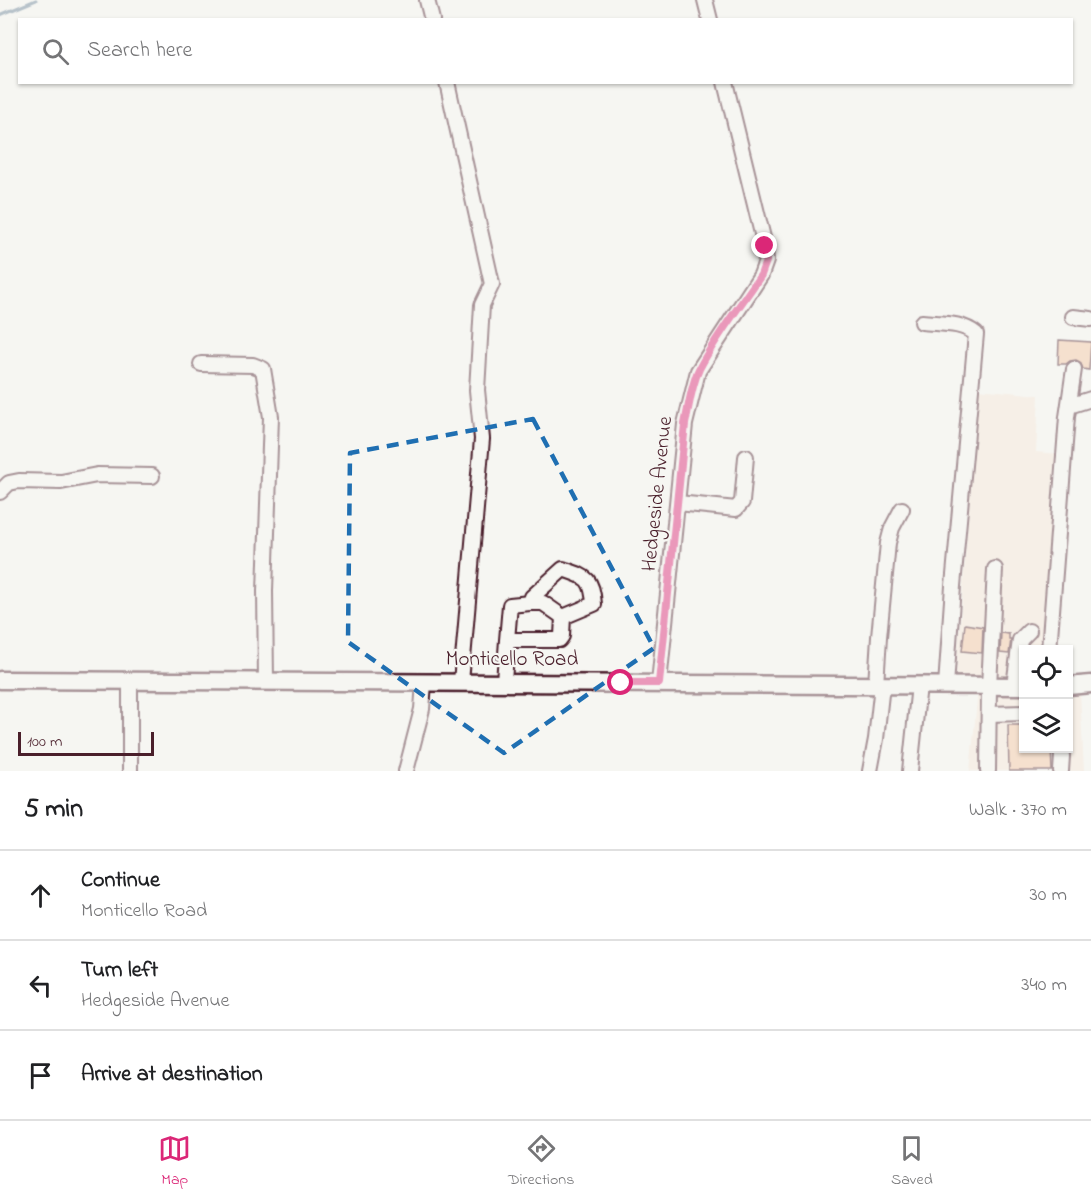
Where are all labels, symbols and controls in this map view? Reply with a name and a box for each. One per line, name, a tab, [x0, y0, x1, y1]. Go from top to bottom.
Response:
search box	[18, 18, 1073, 84]
icon: search	[39, 35, 72, 68]
text: Search here	[87, 35, 192, 67]
route end	[751, 232, 777, 258]
street label: Hedgeside Avenue	[635, 414, 683, 573]
street label: Monticello Road	[446, 645, 578, 675]
map controls	[1019, 645, 1073, 753]
button: locate	[1019, 645, 1073, 699]
route start	[607, 669, 633, 695]
button: layers	[1019, 699, 1073, 753]
scale bar	[18, 729, 154, 756]
text: 100 m	[27, 730, 62, 754]
text: 5 min	[24, 791, 83, 829]
text: Walk · 370 m	[969, 796, 1067, 825]
text: Continue	[81, 865, 160, 897]
icon: ahead	[24, 879, 57, 912]
text: 30 m	[1030, 881, 1067, 910]
text: Monticello Road	[81, 897, 207, 926]
text: Turn left	[81, 955, 158, 987]
icon: left	[24, 969, 57, 1002]
text: 340 m	[1021, 971, 1067, 1000]
text: Hedgeside Avenue	[81, 987, 230, 1016]
icon: arrive	[24, 1059, 57, 1092]
text: Arrive at destination	[81, 1059, 263, 1091]
tab: Map	[158, 1132, 191, 1192]
tab: Directions	[508, 1132, 574, 1192]
tab: Saved	[891, 1132, 933, 1192]

